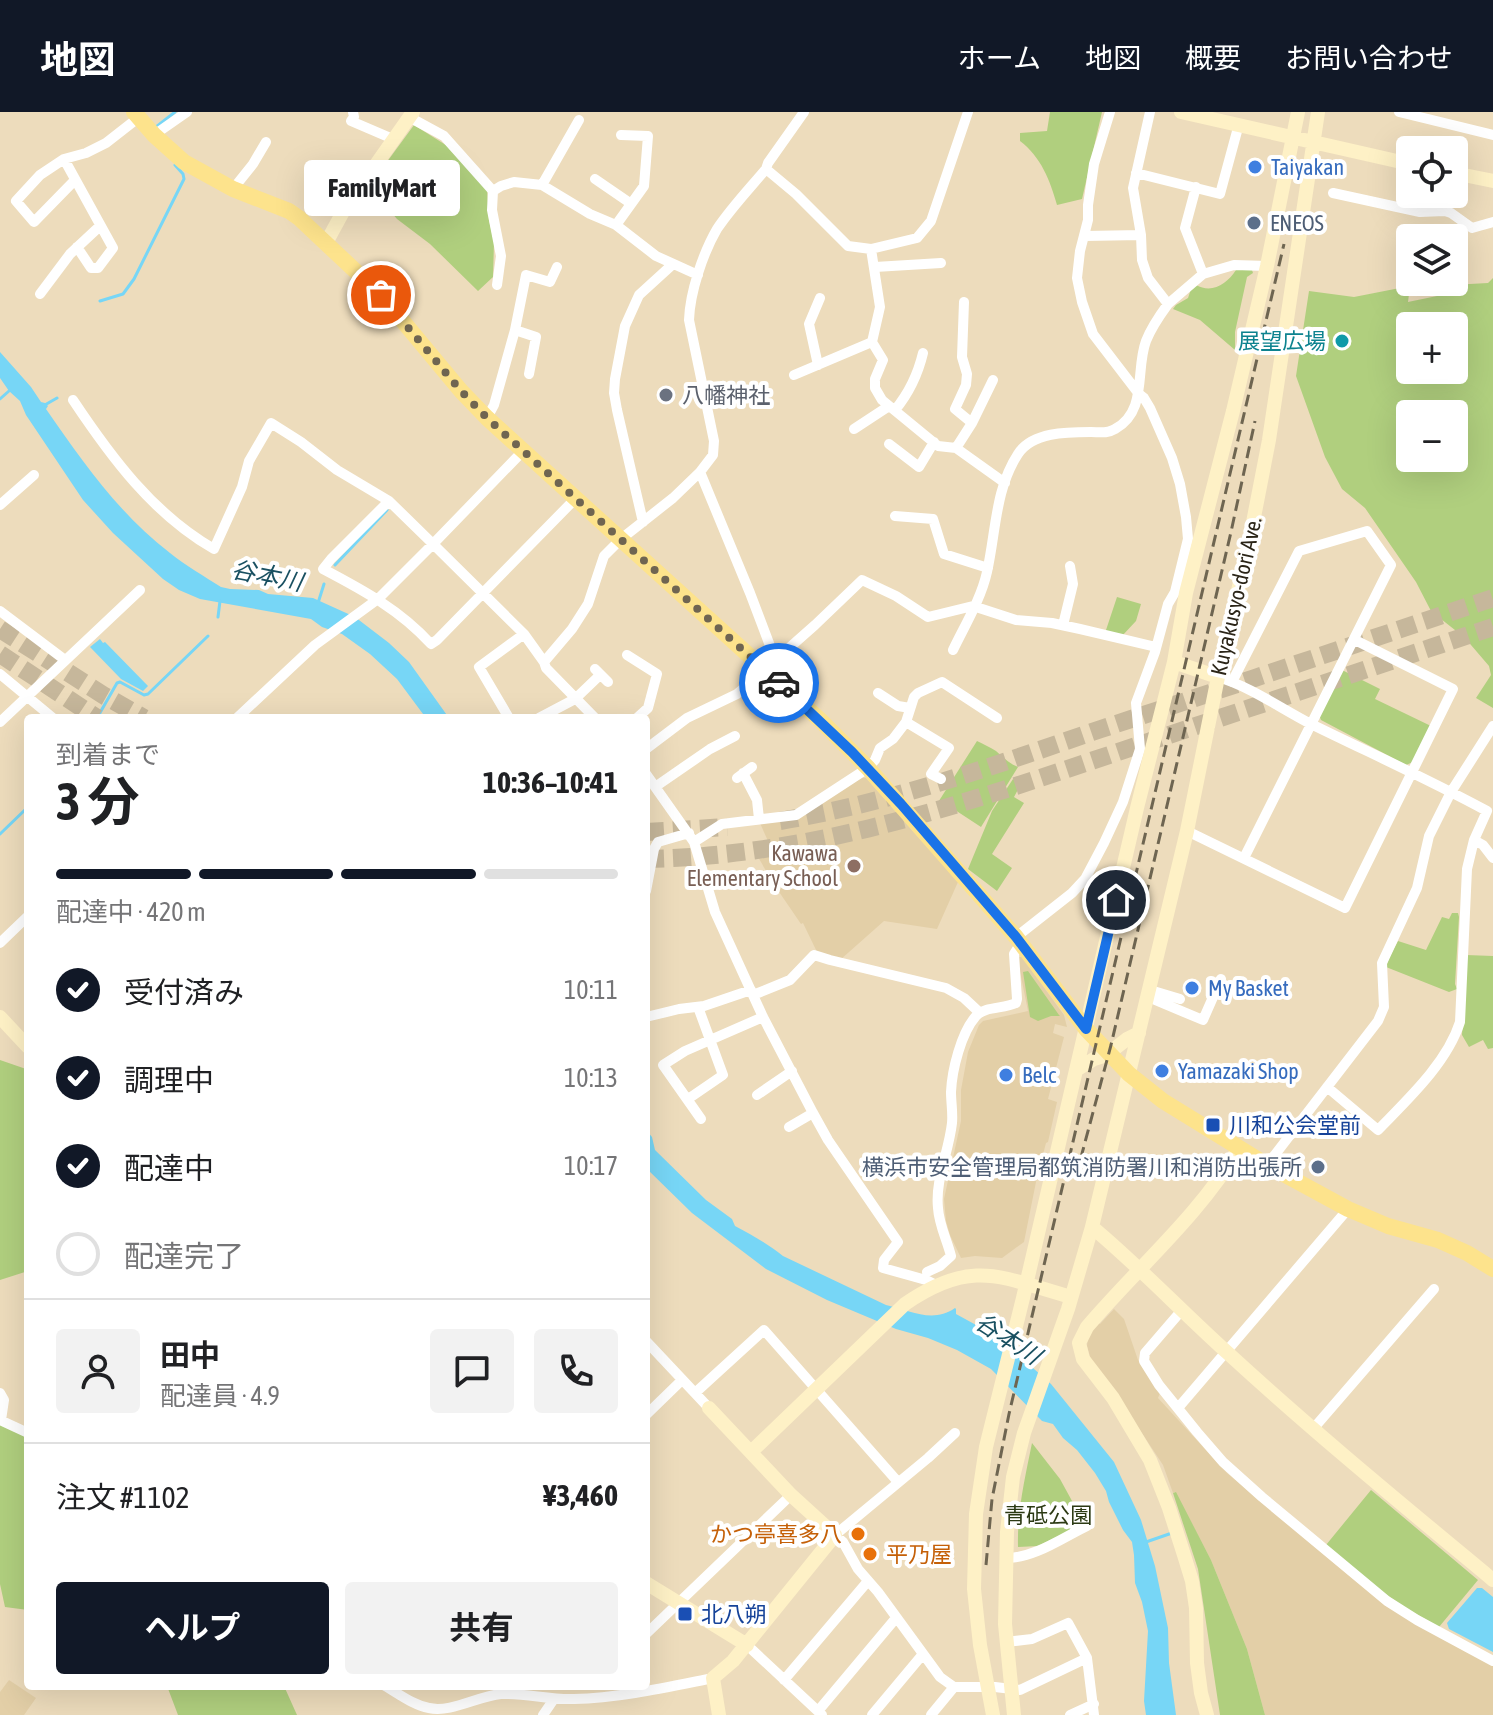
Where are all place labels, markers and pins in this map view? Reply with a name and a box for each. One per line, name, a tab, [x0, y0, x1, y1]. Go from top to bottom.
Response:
place label: Taiyakan	[1271, 154, 1344, 180]
marker: Taiyakan	[1246, 158, 1264, 176]
callout: FamilyMart	[303, 159, 459, 215]
place label: ENEOS	[1270, 210, 1324, 236]
marker: ENEOS	[1245, 214, 1263, 232]
pin	[347, 261, 415, 329]
place label: 展望広場	[1238, 328, 1326, 354]
marker: 展望広場	[1333, 332, 1351, 350]
place label: 八幡神社	[682, 382, 770, 408]
marker: 八幡神社	[657, 386, 675, 404]
place label: Kawawa Elementary School	[687, 840, 838, 891]
marker: Kawawa Elementary School	[845, 857, 863, 875]
pin	[1082, 866, 1150, 934]
place label: My Basket	[1208, 975, 1289, 1001]
marker: My Basket	[1183, 979, 1201, 997]
place label: Yamazaki Shop	[1178, 1058, 1299, 1084]
place label: Belc	[1022, 1062, 1057, 1088]
marker: Yamazaki Shop	[1153, 1062, 1171, 1080]
marker: Belc	[997, 1066, 1015, 1084]
place label: 川和公会堂前	[1229, 1112, 1361, 1138]
marker: 川和公会堂前	[1204, 1116, 1222, 1134]
place label: 横浜市安全管理局都筑消防署川和消防出張所	[862, 1154, 1302, 1180]
marker: 横浜市安全管理局都筑消防署川和消防出張所	[1309, 1158, 1327, 1176]
place label: かつ亭喜多八	[710, 1521, 842, 1547]
marker: かつ亭喜多八	[849, 1525, 867, 1543]
place label: 平乃屋	[886, 1541, 952, 1567]
marker: 平乃屋	[861, 1545, 879, 1563]
place label: 北八朔	[701, 1601, 767, 1627]
marker: 北八朔	[676, 1605, 694, 1623]

